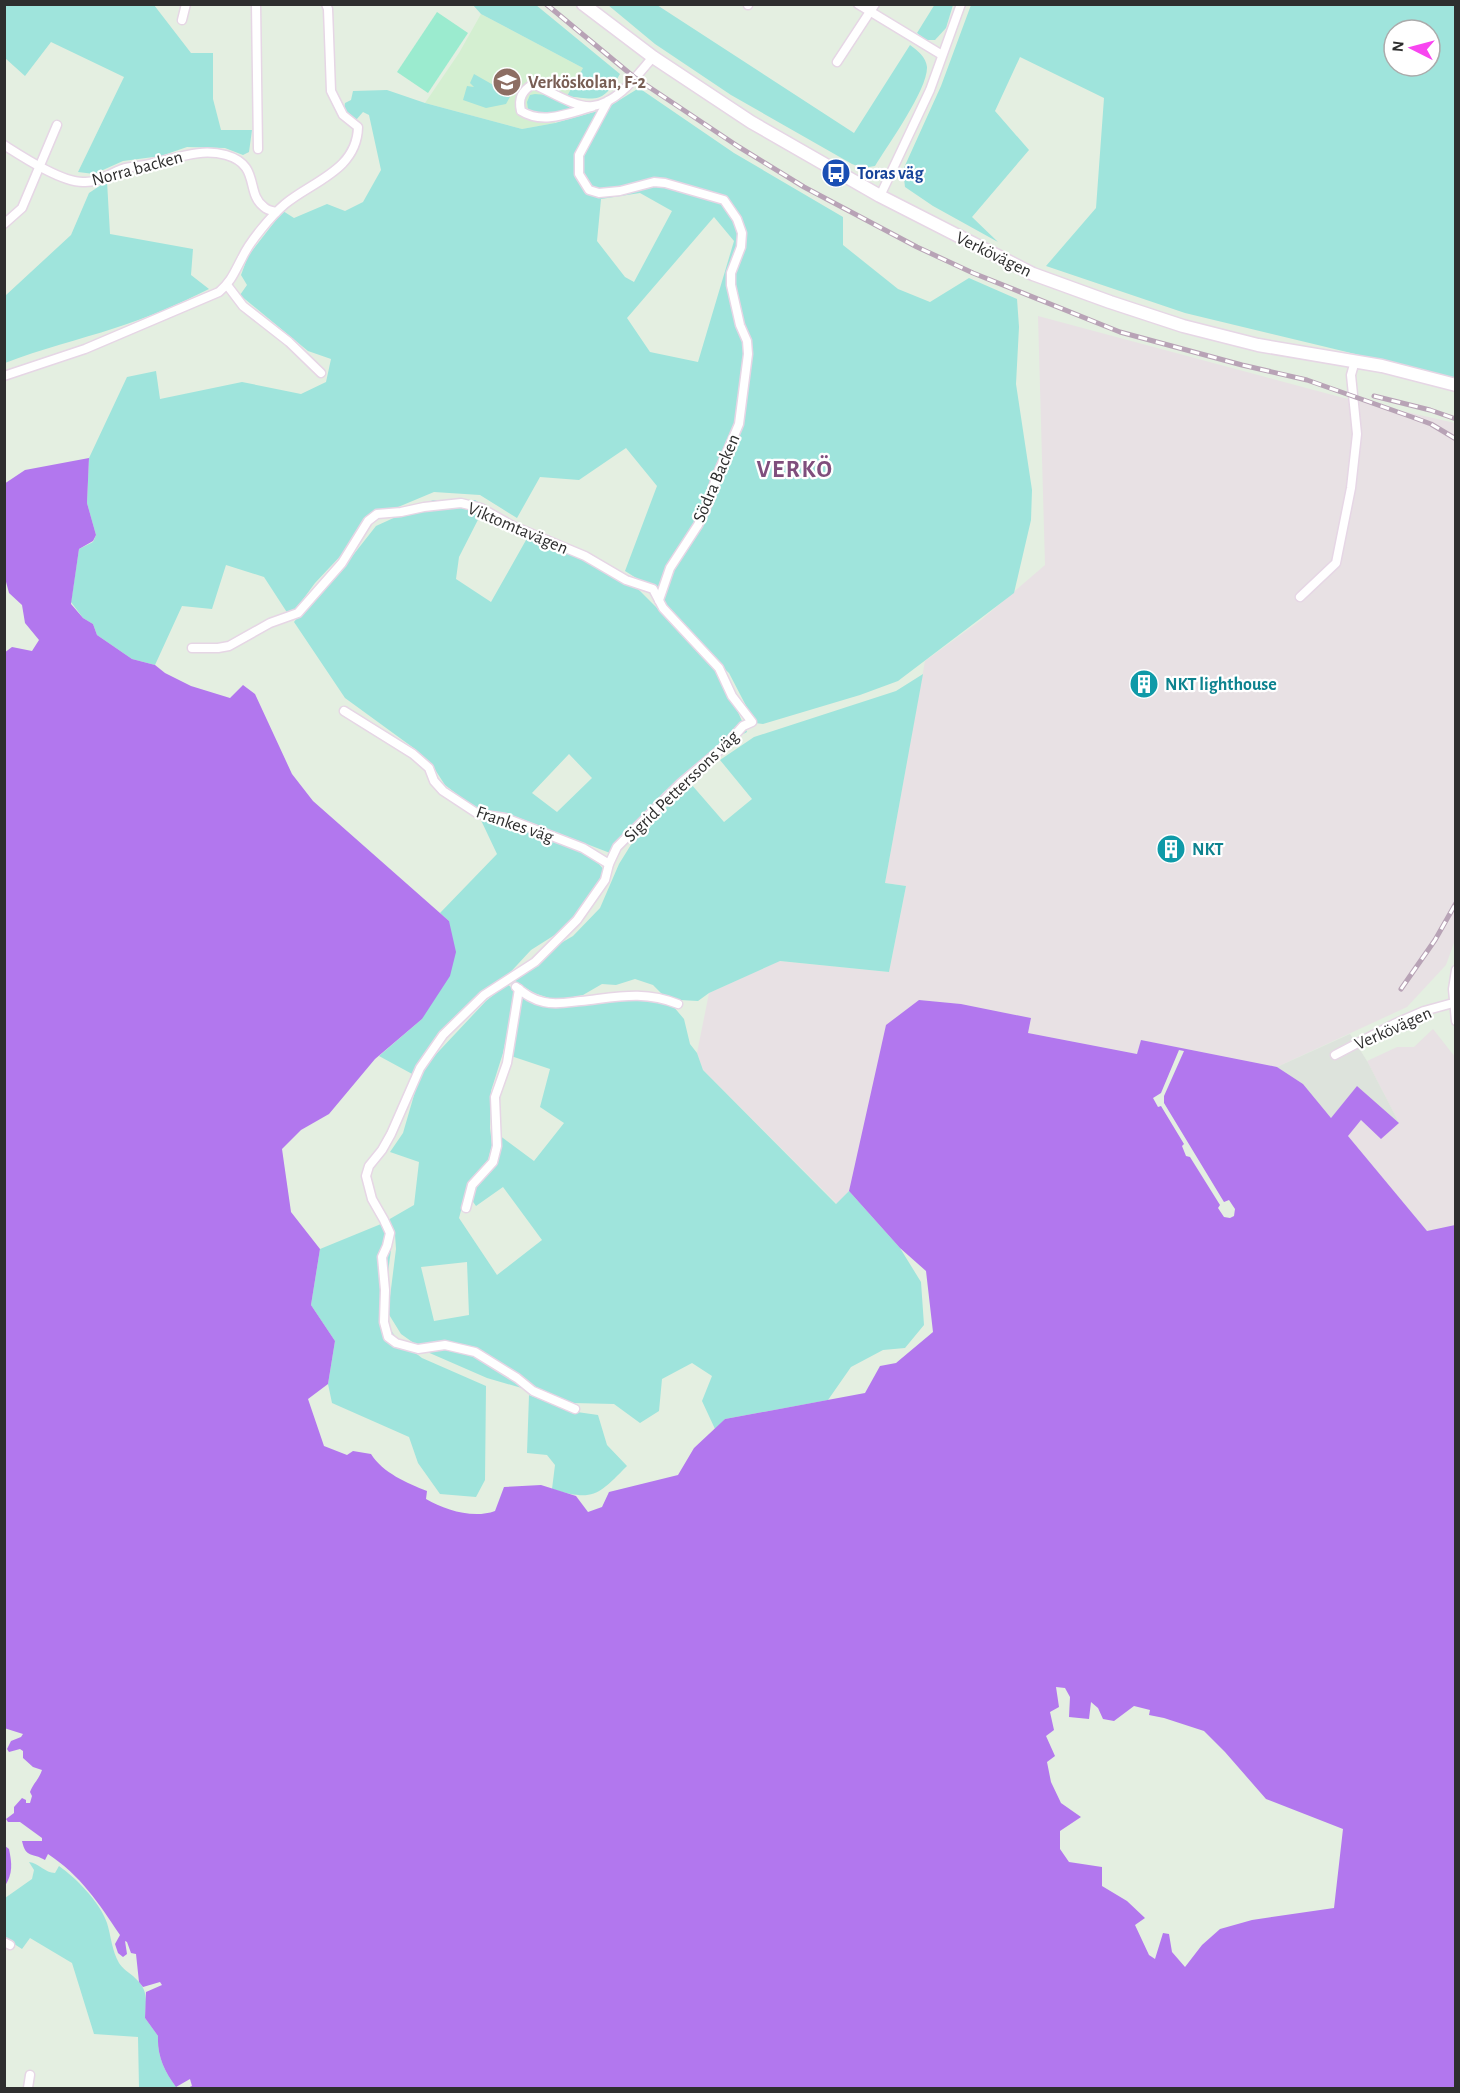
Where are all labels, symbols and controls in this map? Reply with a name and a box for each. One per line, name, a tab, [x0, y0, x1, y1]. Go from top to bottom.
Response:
north arrow	[1382, 18, 1442, 78]
text: N	[1390, 40, 1407, 53]
school or university icon: Verköskolan, F-2	[491, 66, 523, 98]
place label: Verköskolan, F-2	[528, 74, 646, 92]
street label: Norra backen	[90, 148, 185, 190]
bus stop icon: Toras väg	[820, 157, 852, 189]
place label: Toras väg	[857, 165, 925, 183]
street label: Verkövägen	[953, 229, 1034, 281]
street label: Södra Backen	[690, 432, 743, 525]
district label: VERKÖ	[757, 455, 833, 482]
street label: Viktomtavägen	[465, 500, 570, 558]
building icon: NKT lighthouse	[1128, 668, 1160, 700]
place label: NKT lighthouse	[1165, 676, 1277, 694]
street label: Sigrid Petterssons väg	[621, 727, 743, 846]
street label: Frankes väg	[474, 803, 556, 847]
building icon: NKT	[1155, 833, 1187, 865]
place label: NKT	[1192, 841, 1224, 859]
street label: Verkövägen	[1352, 1004, 1435, 1054]

